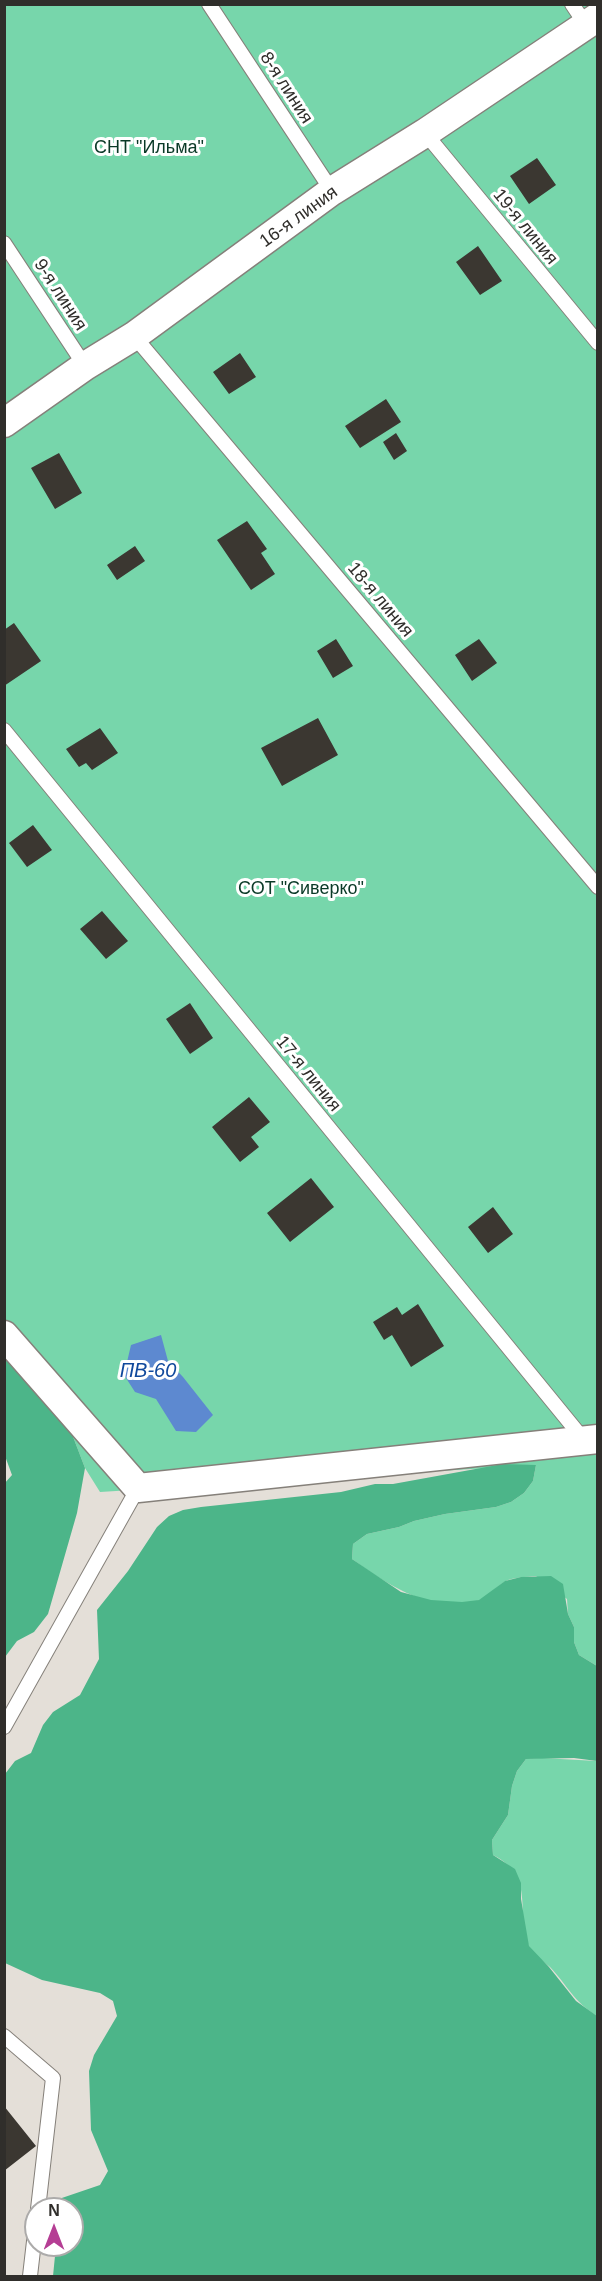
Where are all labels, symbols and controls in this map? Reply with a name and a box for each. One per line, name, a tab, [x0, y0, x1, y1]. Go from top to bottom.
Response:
street label: 8-я линия	[255, 48, 317, 128]
park label: СНТ "Ильма"	[94, 137, 204, 159]
street label: 16-я линия	[256, 181, 342, 253]
street label: 19-я линия	[488, 185, 562, 269]
street label: 9-я линия	[29, 255, 91, 335]
street label: 18-я линия	[342, 558, 418, 642]
park label: СОТ "Сиверко"	[238, 878, 364, 900]
street label: 17-я линия	[271, 1032, 345, 1116]
water label: ПВ-60	[120, 1359, 176, 1383]
north arrow	[24, 2197, 84, 2257]
text: N	[48, 2202, 60, 2219]

